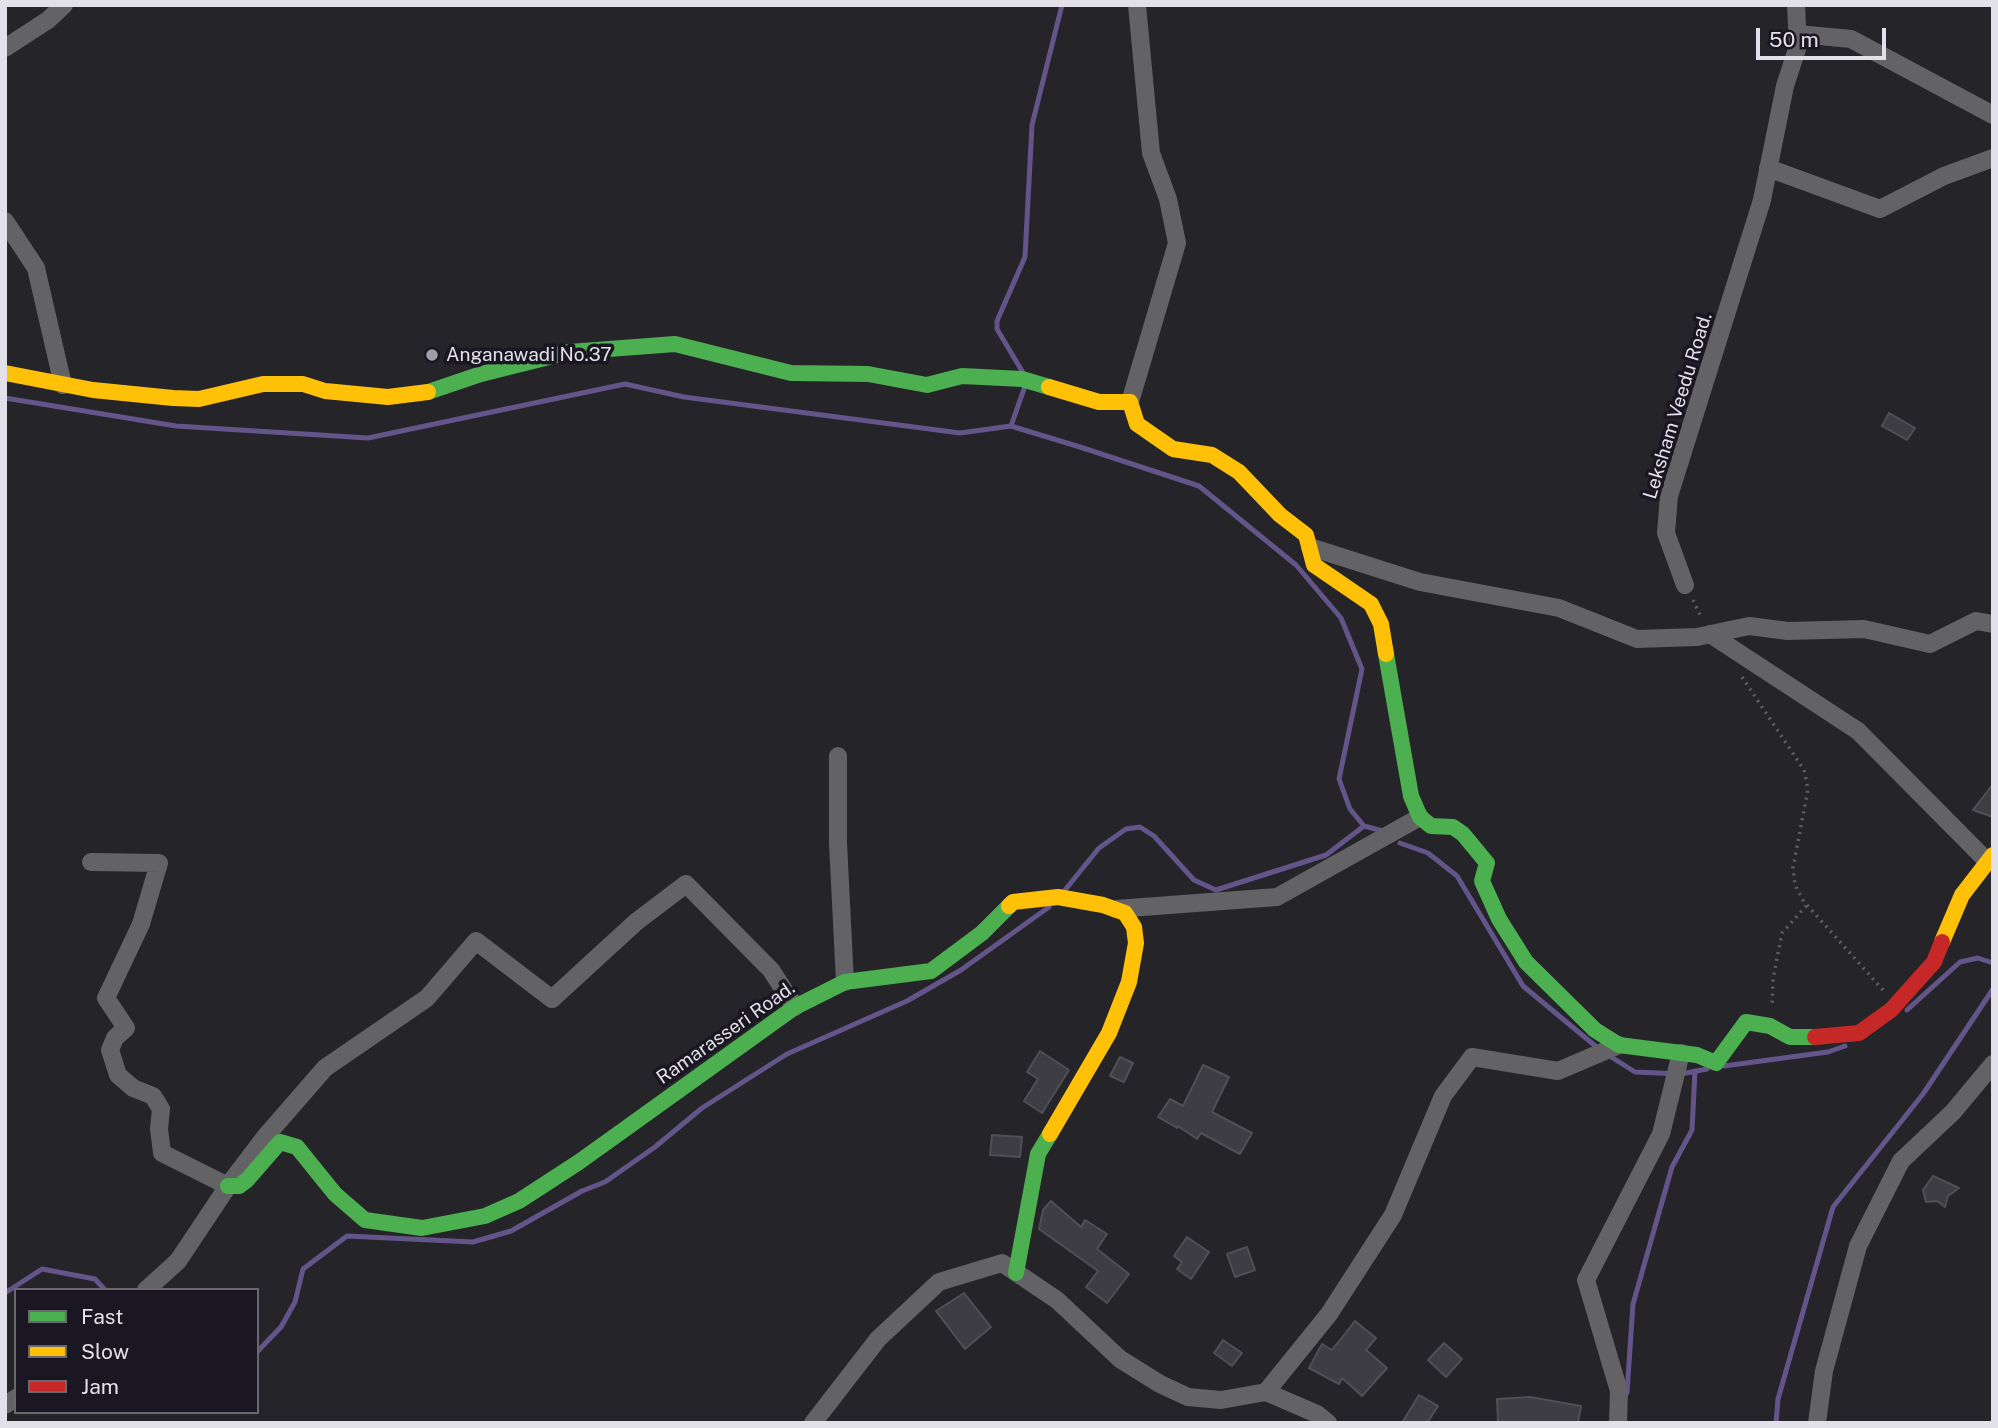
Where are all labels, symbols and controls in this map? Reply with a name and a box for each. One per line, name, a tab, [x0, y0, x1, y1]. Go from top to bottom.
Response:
scale bar	[1760, 14, 1890, 58]
text: 50 m	[1769, 27, 1819, 52]
street label: Leksham Veedu Road.	[1639, 310, 1717, 502]
place label: Anganawadi No.37	[446, 344, 612, 366]
marker: Anganawadi No.37	[424, 347, 440, 363]
street label: Ramarasseri Road.	[652, 977, 800, 1089]
legend	[14, 1288, 259, 1414]
text: Fast	[81, 1304, 123, 1329]
text: Slow	[81, 1339, 129, 1364]
text: Jam	[81, 1374, 119, 1399]

